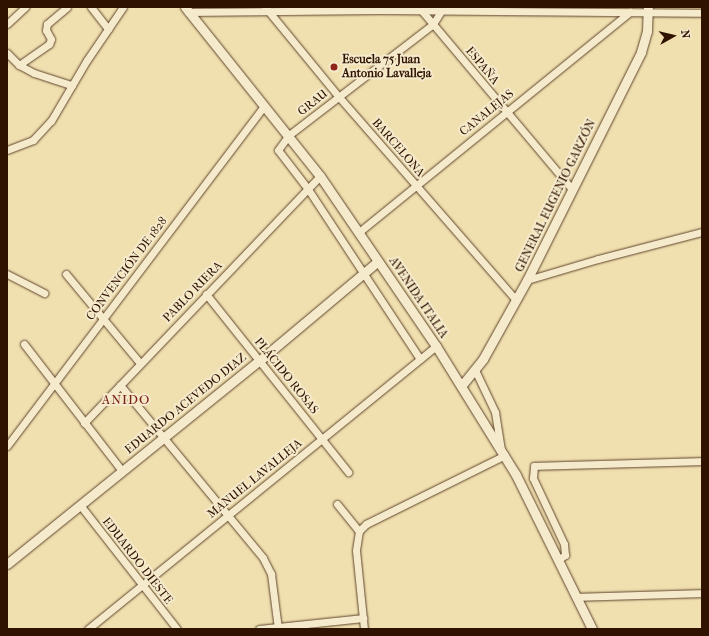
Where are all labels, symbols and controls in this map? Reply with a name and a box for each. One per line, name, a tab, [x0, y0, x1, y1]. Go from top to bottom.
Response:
north arrow	[653, 16, 693, 56]
text: N	[678, 29, 692, 39]
street label: ESPAÑA	[462, 44, 502, 88]
place label: Escuela 75 Juan Antonio Lavalleja	[342, 53, 431, 81]
marker: Escuela 75 Juan Antonio Lavalleja	[329, 62, 339, 72]
street label: GRAU	[295, 87, 331, 119]
street label: CANALEJAS	[457, 87, 517, 139]
street label: BARCELONA	[369, 116, 427, 180]
street label: GENERAL EUGENIO GARZÓN	[513, 117, 599, 275]
street label: CONVENCIÓN DE 1828	[83, 214, 171, 324]
street label: AVENIDA ITALIA	[385, 255, 451, 341]
street label: PABLO RIERA	[160, 259, 226, 325]
street label: PLÁCIDO ROSAS	[251, 335, 321, 417]
street label: EDUARDO ACEVEDO DIAZ	[122, 350, 250, 458]
district label: ANIDO	[102, 392, 150, 408]
street label: MANUEL LAVALLEJA	[205, 436, 305, 522]
street label: EDUARDO DIESTE	[99, 515, 175, 607]

